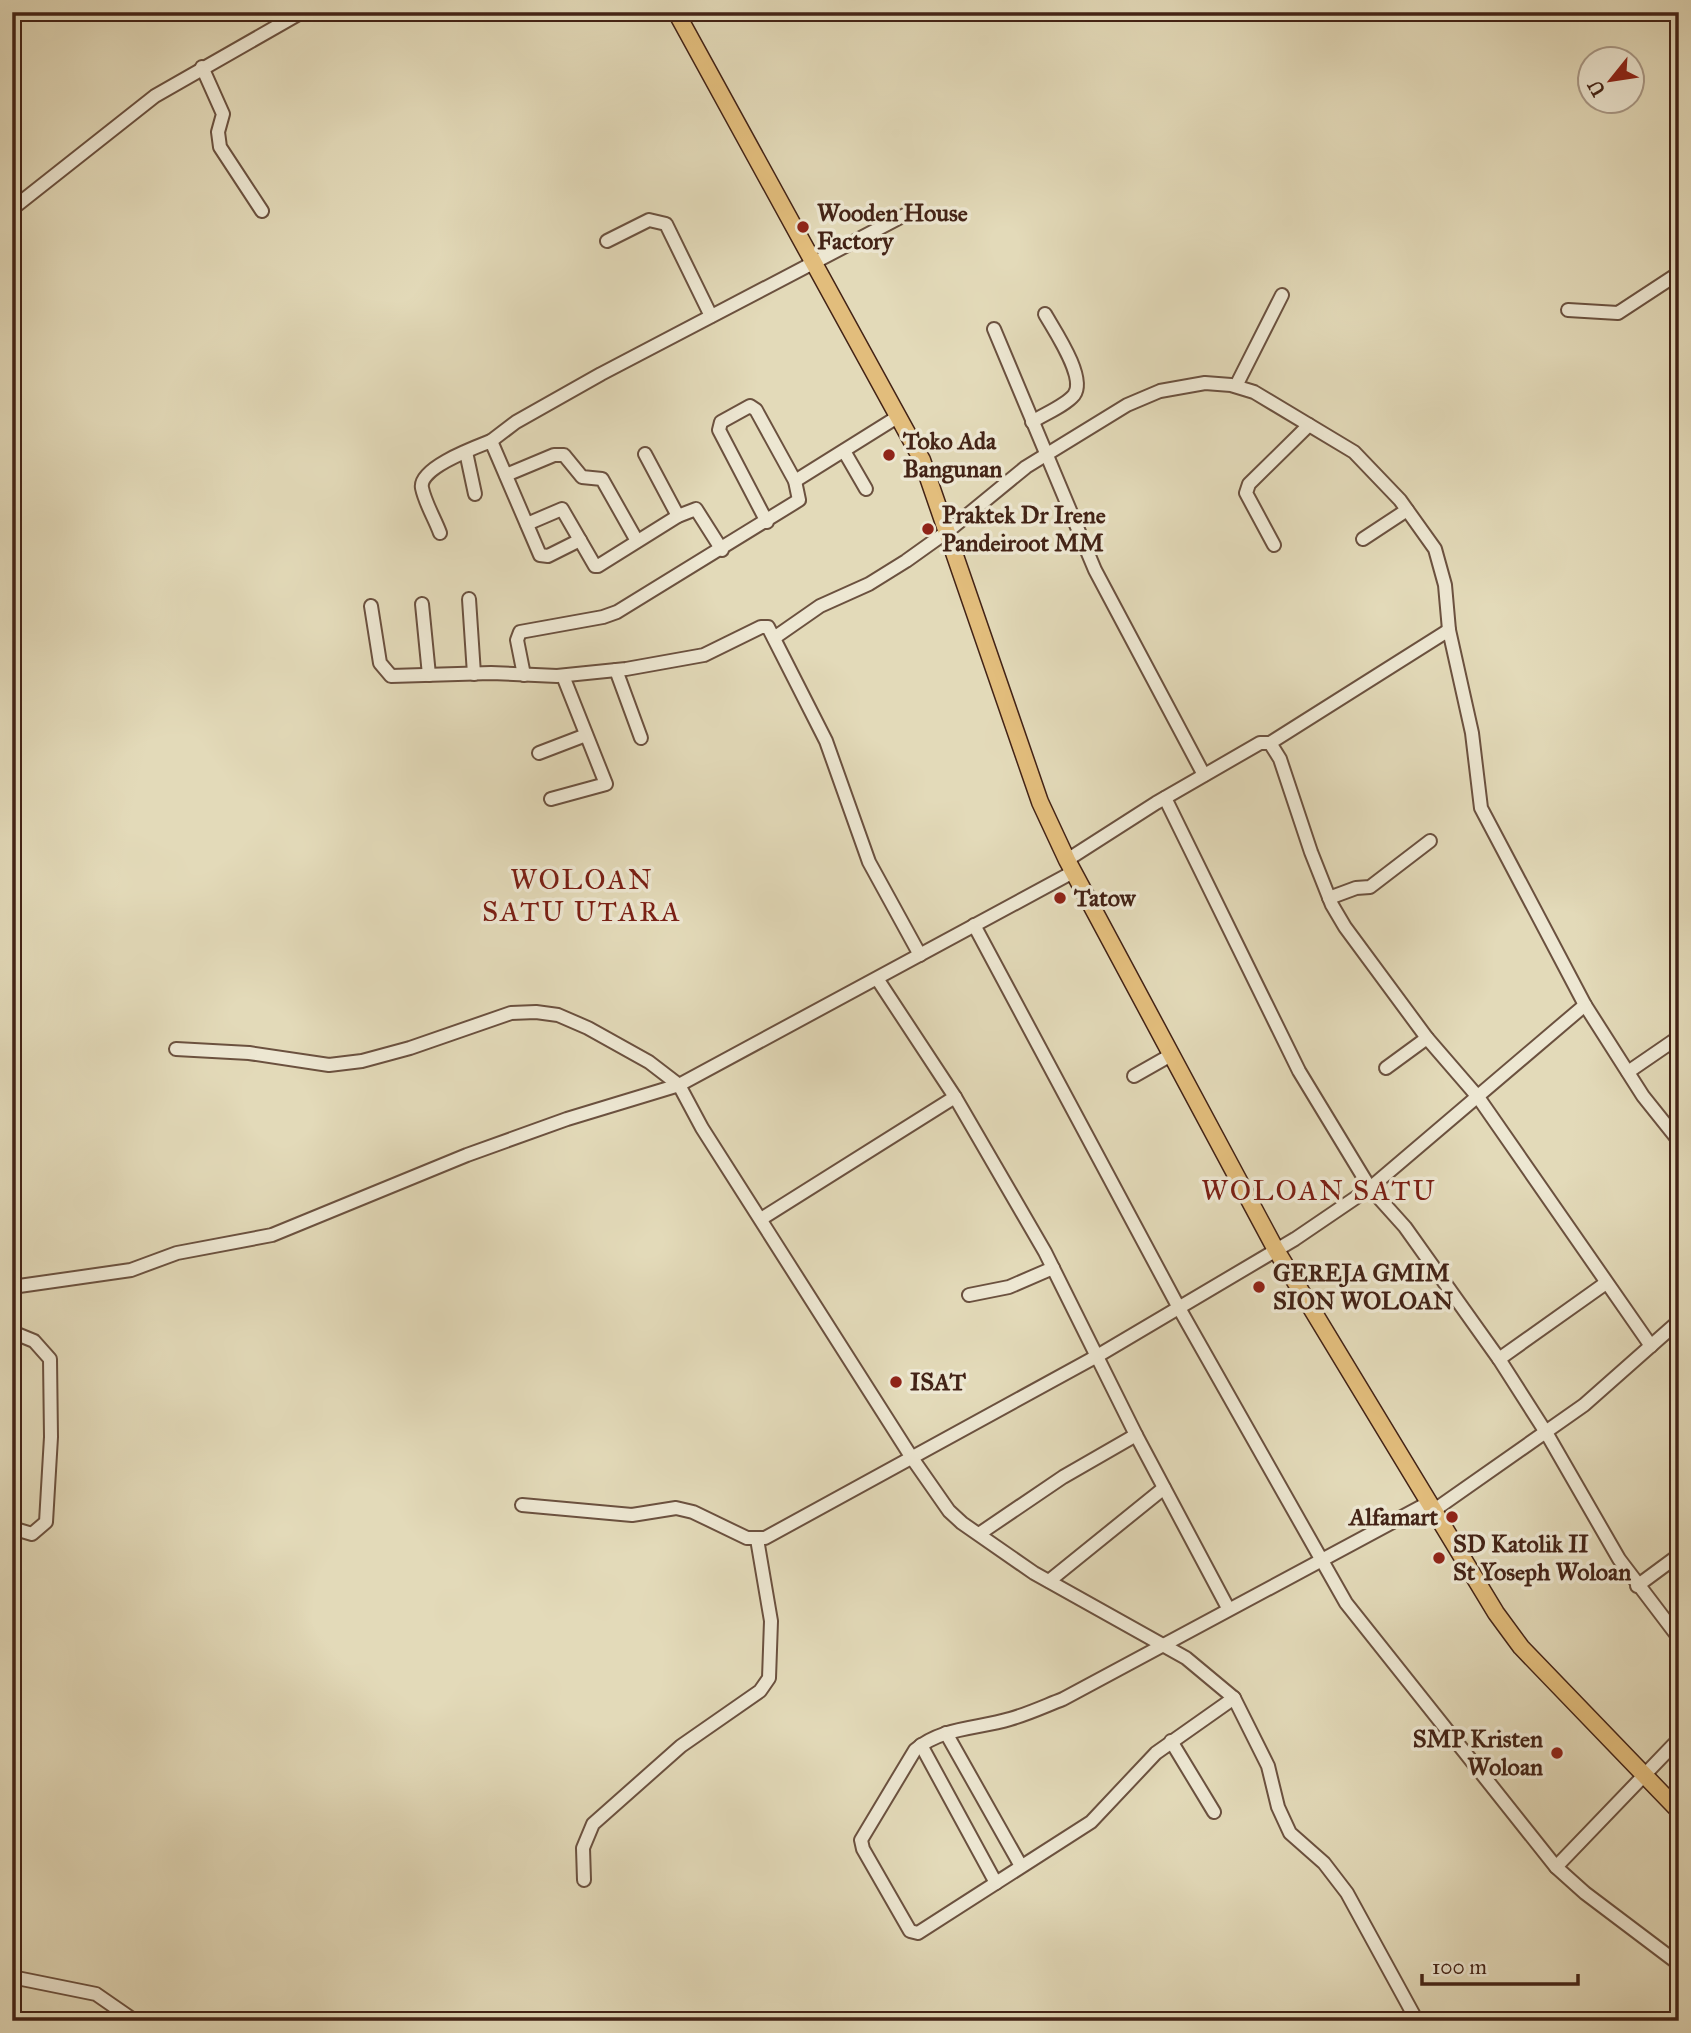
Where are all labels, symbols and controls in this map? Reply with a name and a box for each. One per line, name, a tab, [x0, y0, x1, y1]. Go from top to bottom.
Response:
north arrow	[1576, 46, 1646, 116]
text: U	[1583, 75, 1610, 101]
place label: Wooden House Factory	[817, 198, 968, 256]
marker: Wooden House Factory	[795, 219, 811, 235]
place label: Toko Ada Bangunan	[902, 426, 1002, 484]
marker: Toko Ada Bangunan	[881, 447, 897, 463]
place label: Praktek Dr Irene Pandeiroot MM	[942, 500, 1106, 558]
marker: Praktek Dr Irene Pandeiroot MM	[920, 521, 936, 537]
district label: WOLOAN SATU UTARA	[482, 862, 682, 929]
place label: Tatow	[1073, 883, 1137, 913]
marker: Tatow	[1052, 890, 1068, 906]
district label: WOLOAN SATU	[1201, 1173, 1437, 1208]
place label: GEREJA GMIM SION WOLOAN	[1273, 1258, 1454, 1316]
marker: GEREJA GMIM SION WOLOAN	[1251, 1279, 1267, 1295]
place label: ISAT	[910, 1367, 967, 1397]
marker: ISAT	[888, 1374, 904, 1390]
place label: Alfamart	[1347, 1502, 1439, 1532]
marker: Alfamart	[1444, 1509, 1460, 1525]
place label: SD Katolik II St Yoseph Woloan	[1453, 1529, 1631, 1587]
marker: SD Katolik II St Yoseph Woloan	[1431, 1550, 1447, 1566]
place label: SMP Kristen Woloan	[1413, 1724, 1543, 1782]
marker: SMP Kristen Woloan	[1549, 1745, 1565, 1761]
scale bar	[1422, 1942, 1577, 1986]
text: 100 m	[1432, 1954, 1487, 1980]

